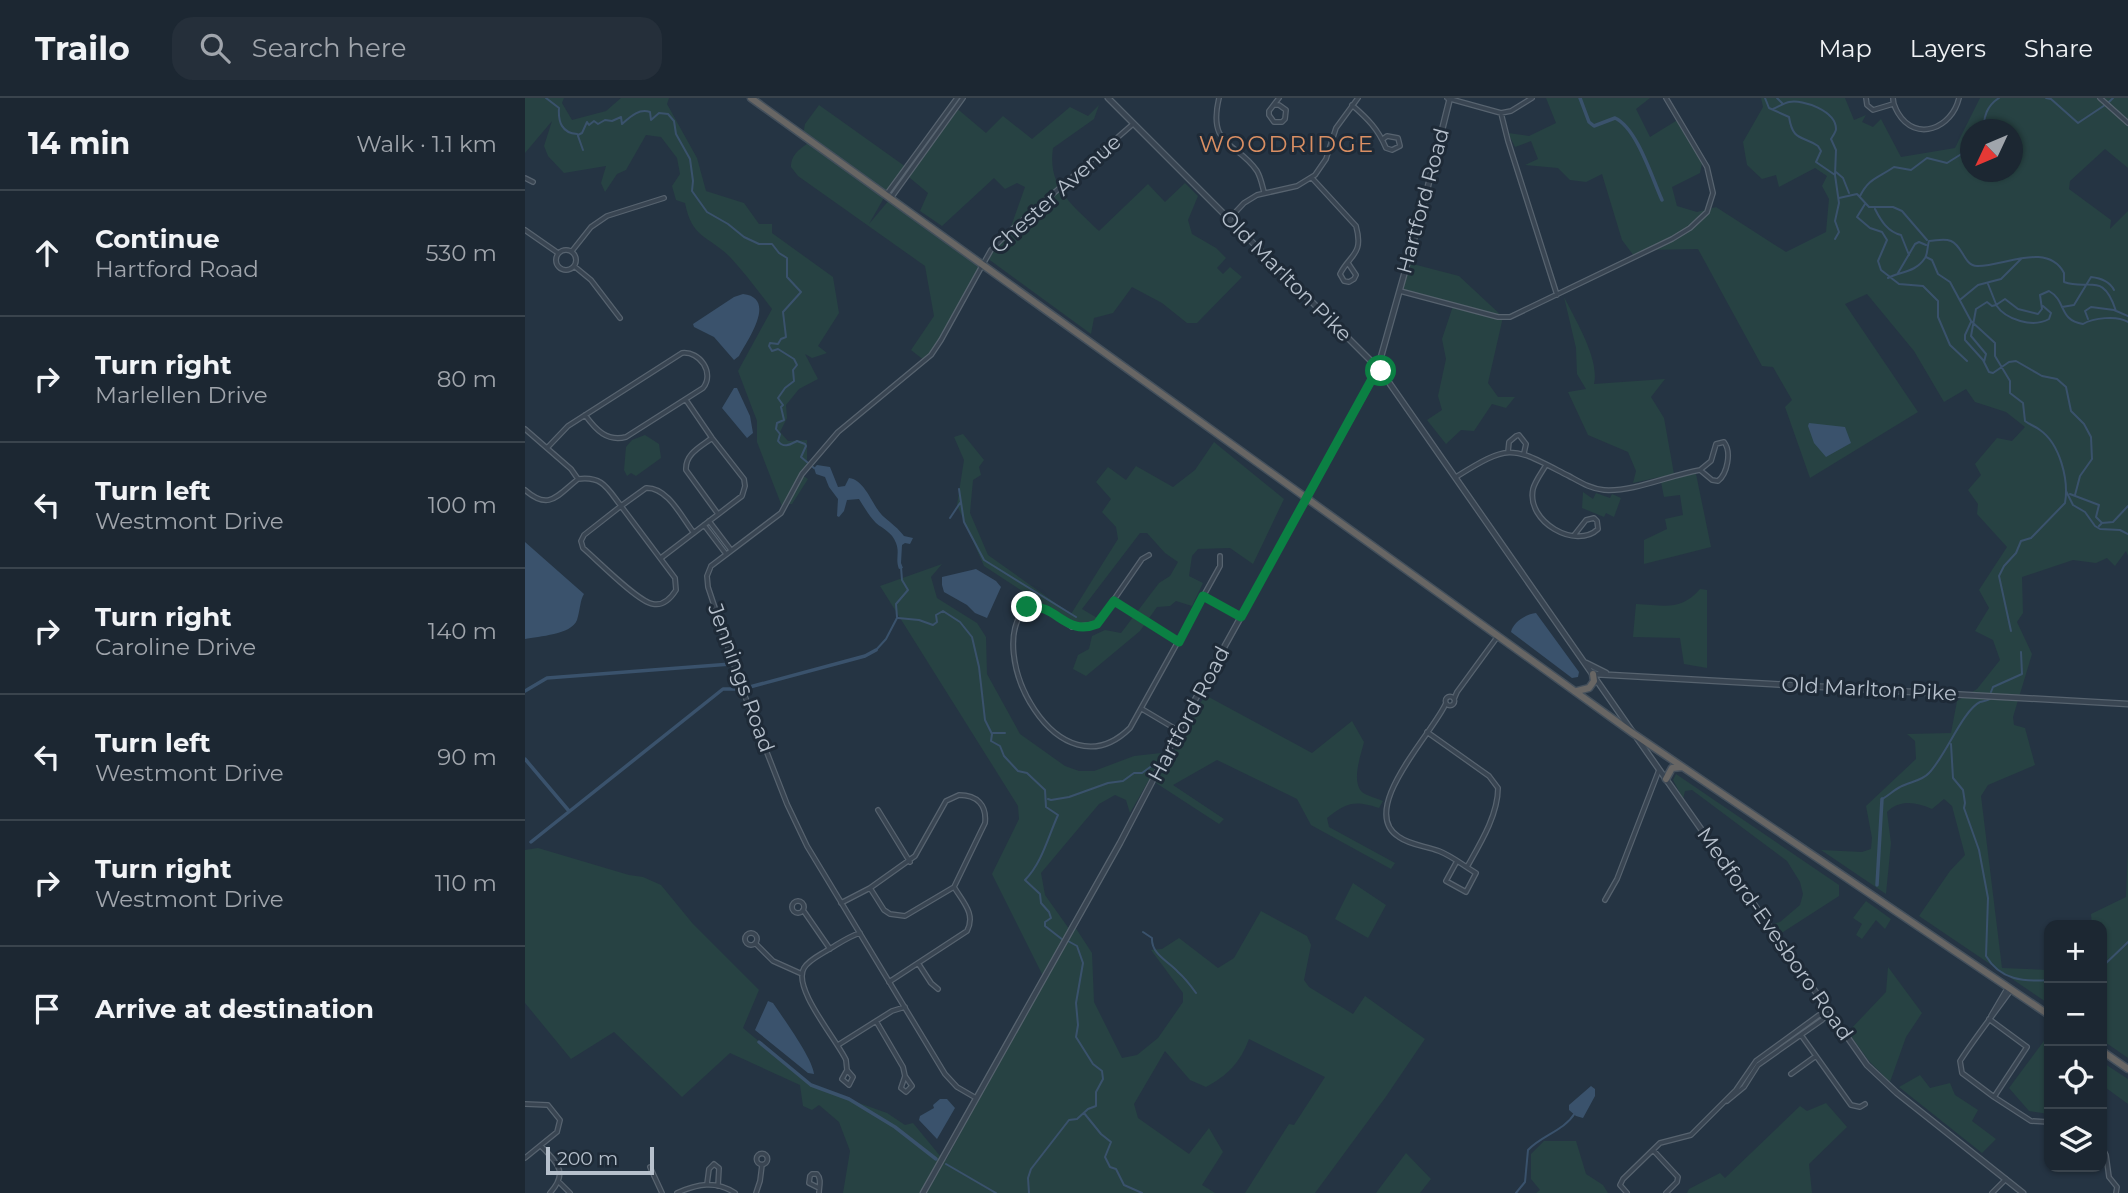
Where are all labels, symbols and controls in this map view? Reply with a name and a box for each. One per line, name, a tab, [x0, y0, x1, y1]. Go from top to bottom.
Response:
search box	[172, 17, 662, 80]
text: Trailo	[35, 28, 130, 68]
icon: search	[196, 29, 234, 67]
text: Search here	[252, 32, 406, 64]
text: Map	[1818, 34, 1872, 63]
text: Layers	[1910, 34, 1986, 63]
text: Share	[2024, 34, 2093, 63]
north arrow	[1960, 119, 2023, 182]
text: 14 min	[28, 125, 130, 162]
street label: Hartford Road	[1391, 125, 1454, 276]
street label: Chester Avenue	[986, 129, 1126, 258]
text: Walk · 1.1 km	[356, 130, 497, 158]
district label: WOODRIDGE	[1199, 130, 1375, 158]
street label: Old Marlton Pike	[1215, 205, 1357, 347]
text: Continue	[95, 223, 220, 255]
icon: ahead	[28, 234, 66, 272]
text: 530 m	[425, 239, 497, 267]
text: Hartford Road	[95, 255, 259, 283]
text: Turn right	[95, 349, 231, 381]
route start	[1365, 355, 1396, 386]
icon: right	[28, 360, 66, 398]
text: 80 m	[437, 365, 497, 393]
text: Marlellen Drive	[95, 381, 268, 409]
text: Turn left	[95, 475, 211, 507]
icon: left	[28, 486, 66, 524]
text: 100 m	[428, 491, 497, 519]
text: Westmont Drive	[95, 507, 284, 535]
route end	[1011, 591, 1042, 622]
street label: Jennings Road	[703, 599, 780, 756]
text: Turn right	[95, 601, 231, 633]
icon: right	[28, 612, 66, 650]
text: 140 m	[428, 617, 497, 645]
text: Caroline Drive	[95, 633, 256, 661]
street label: Hartford Road	[1142, 642, 1235, 786]
street label: Old Marlton Pike	[1781, 671, 1957, 706]
text: Turn left	[95, 727, 211, 759]
icon: left	[28, 738, 66, 776]
text: 90 m	[437, 743, 497, 771]
text: Westmont Drive	[95, 759, 284, 787]
street label: Medford-Evesboro Road	[1692, 822, 1859, 1045]
text: Turn right	[95, 853, 231, 885]
icon: right	[28, 864, 66, 902]
text: 110 m	[435, 869, 497, 897]
text: Westmont Drive	[95, 885, 284, 913]
map controls	[2044, 920, 2107, 1172]
button: +	[2044, 920, 2107, 983]
button: −	[2044, 983, 2107, 1046]
icon: arrive	[28, 990, 66, 1028]
text: Arrive at destination	[95, 993, 374, 1025]
button: locate	[2044, 1046, 2107, 1109]
button: layers	[2044, 1109, 2107, 1172]
scale bar	[546, 1144, 655, 1176]
text: 200 m	[557, 1147, 618, 1170]

